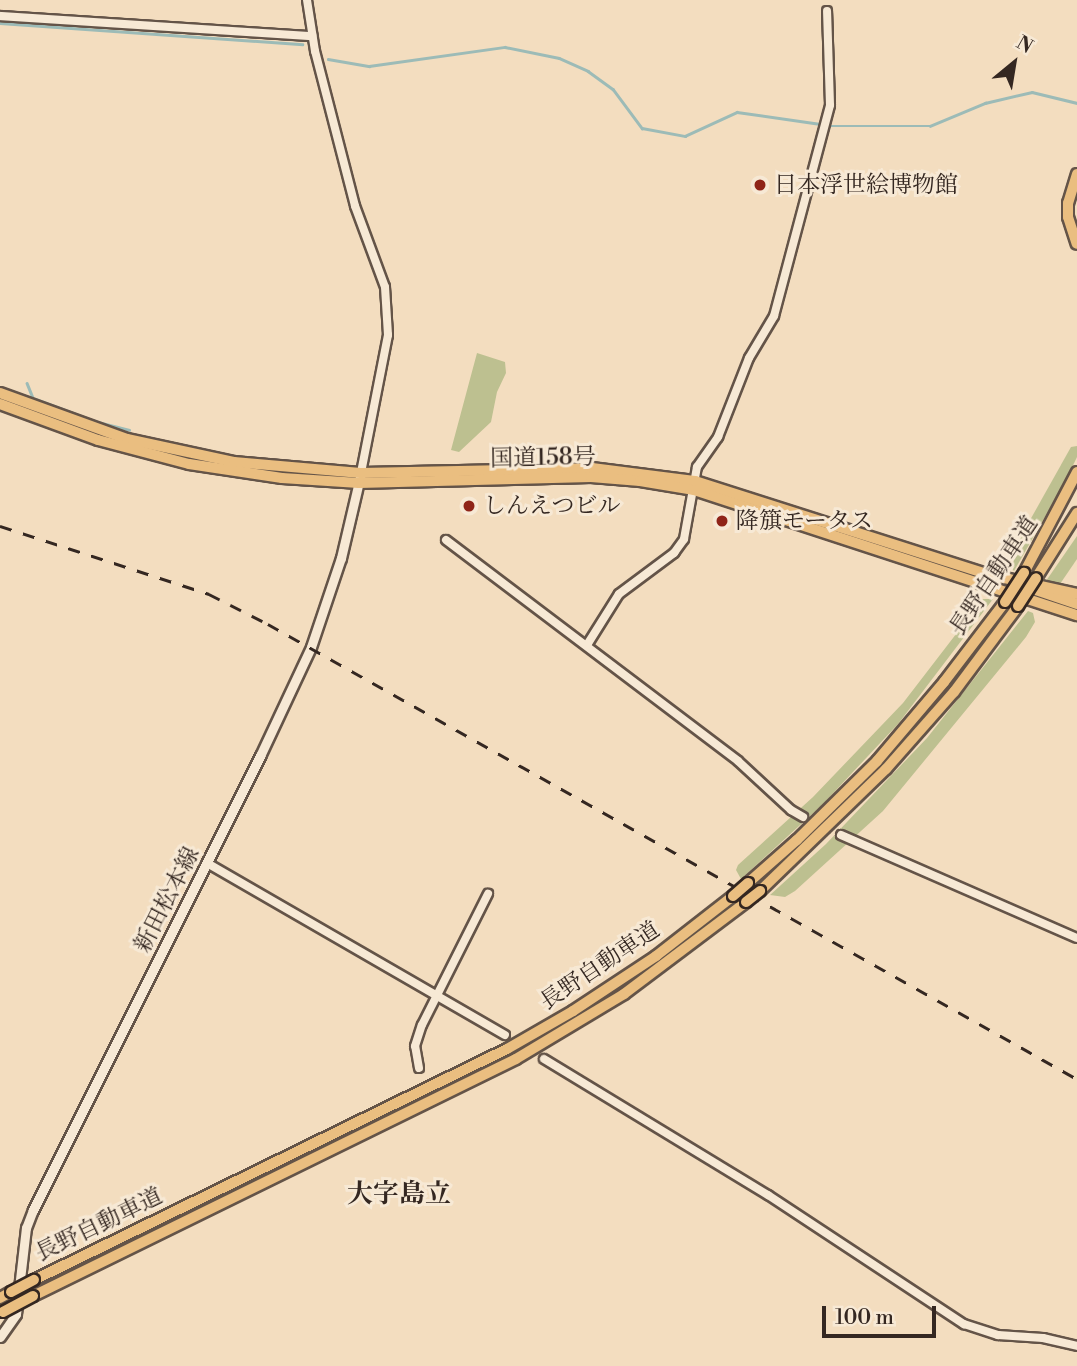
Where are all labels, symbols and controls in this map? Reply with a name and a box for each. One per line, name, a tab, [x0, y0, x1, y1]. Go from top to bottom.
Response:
north arrow	[979, 28, 1049, 98]
text: N	[1012, 31, 1037, 59]
place label: 日本浮世絵博物館	[774, 171, 958, 199]
marker: 日本浮世絵博物館	[752, 177, 768, 193]
street label: 国道158号	[490, 443, 596, 473]
place label: しんえつビル	[483, 492, 621, 520]
marker: しんえつビル	[461, 498, 477, 514]
place label: 降簱モータス	[736, 507, 873, 535]
street label: 長野自動車道	[944, 511, 1044, 641]
marker: 降簱モータス	[714, 513, 730, 529]
street label: 新田松本線	[129, 843, 205, 957]
street label: 長野自動車道	[535, 916, 665, 1016]
district label: 大字島立	[347, 1179, 451, 1211]
street label: 長野自動車道	[31, 1182, 167, 1268]
scale bar	[825, 1292, 939, 1336]
text: 100 m	[835, 1305, 894, 1331]

